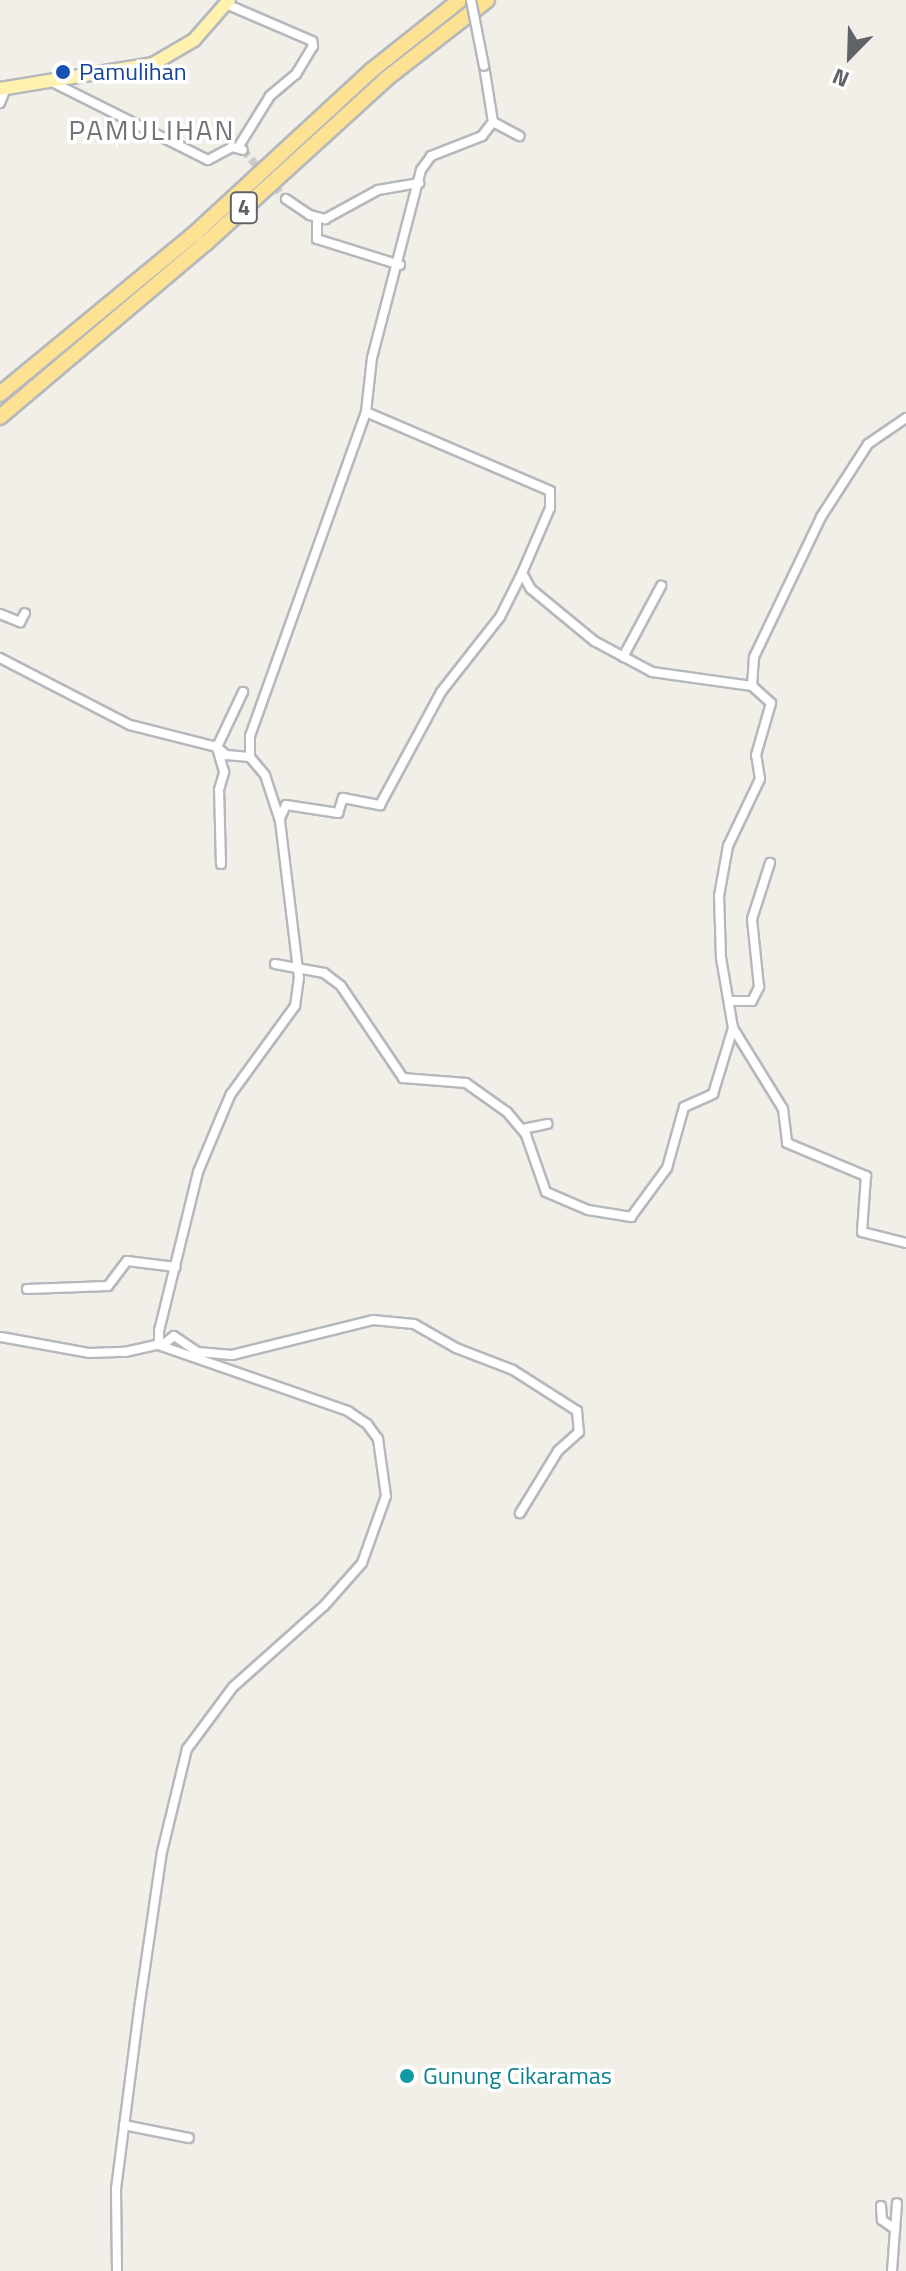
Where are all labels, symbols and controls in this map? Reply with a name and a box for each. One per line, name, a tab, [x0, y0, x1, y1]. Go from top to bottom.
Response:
north arrow	[810, 16, 890, 96]
place label: Pamulihan	[79, 58, 187, 86]
text: N	[827, 59, 854, 97]
marker: Pamulihan	[54, 63, 72, 81]
district label: PAMULIHAN	[69, 113, 235, 147]
road number: 4	[228, 190, 260, 226]
place label: Gunung Cikaramas	[423, 2062, 612, 2090]
marker: Gunung Cikaramas	[398, 2067, 416, 2085]

